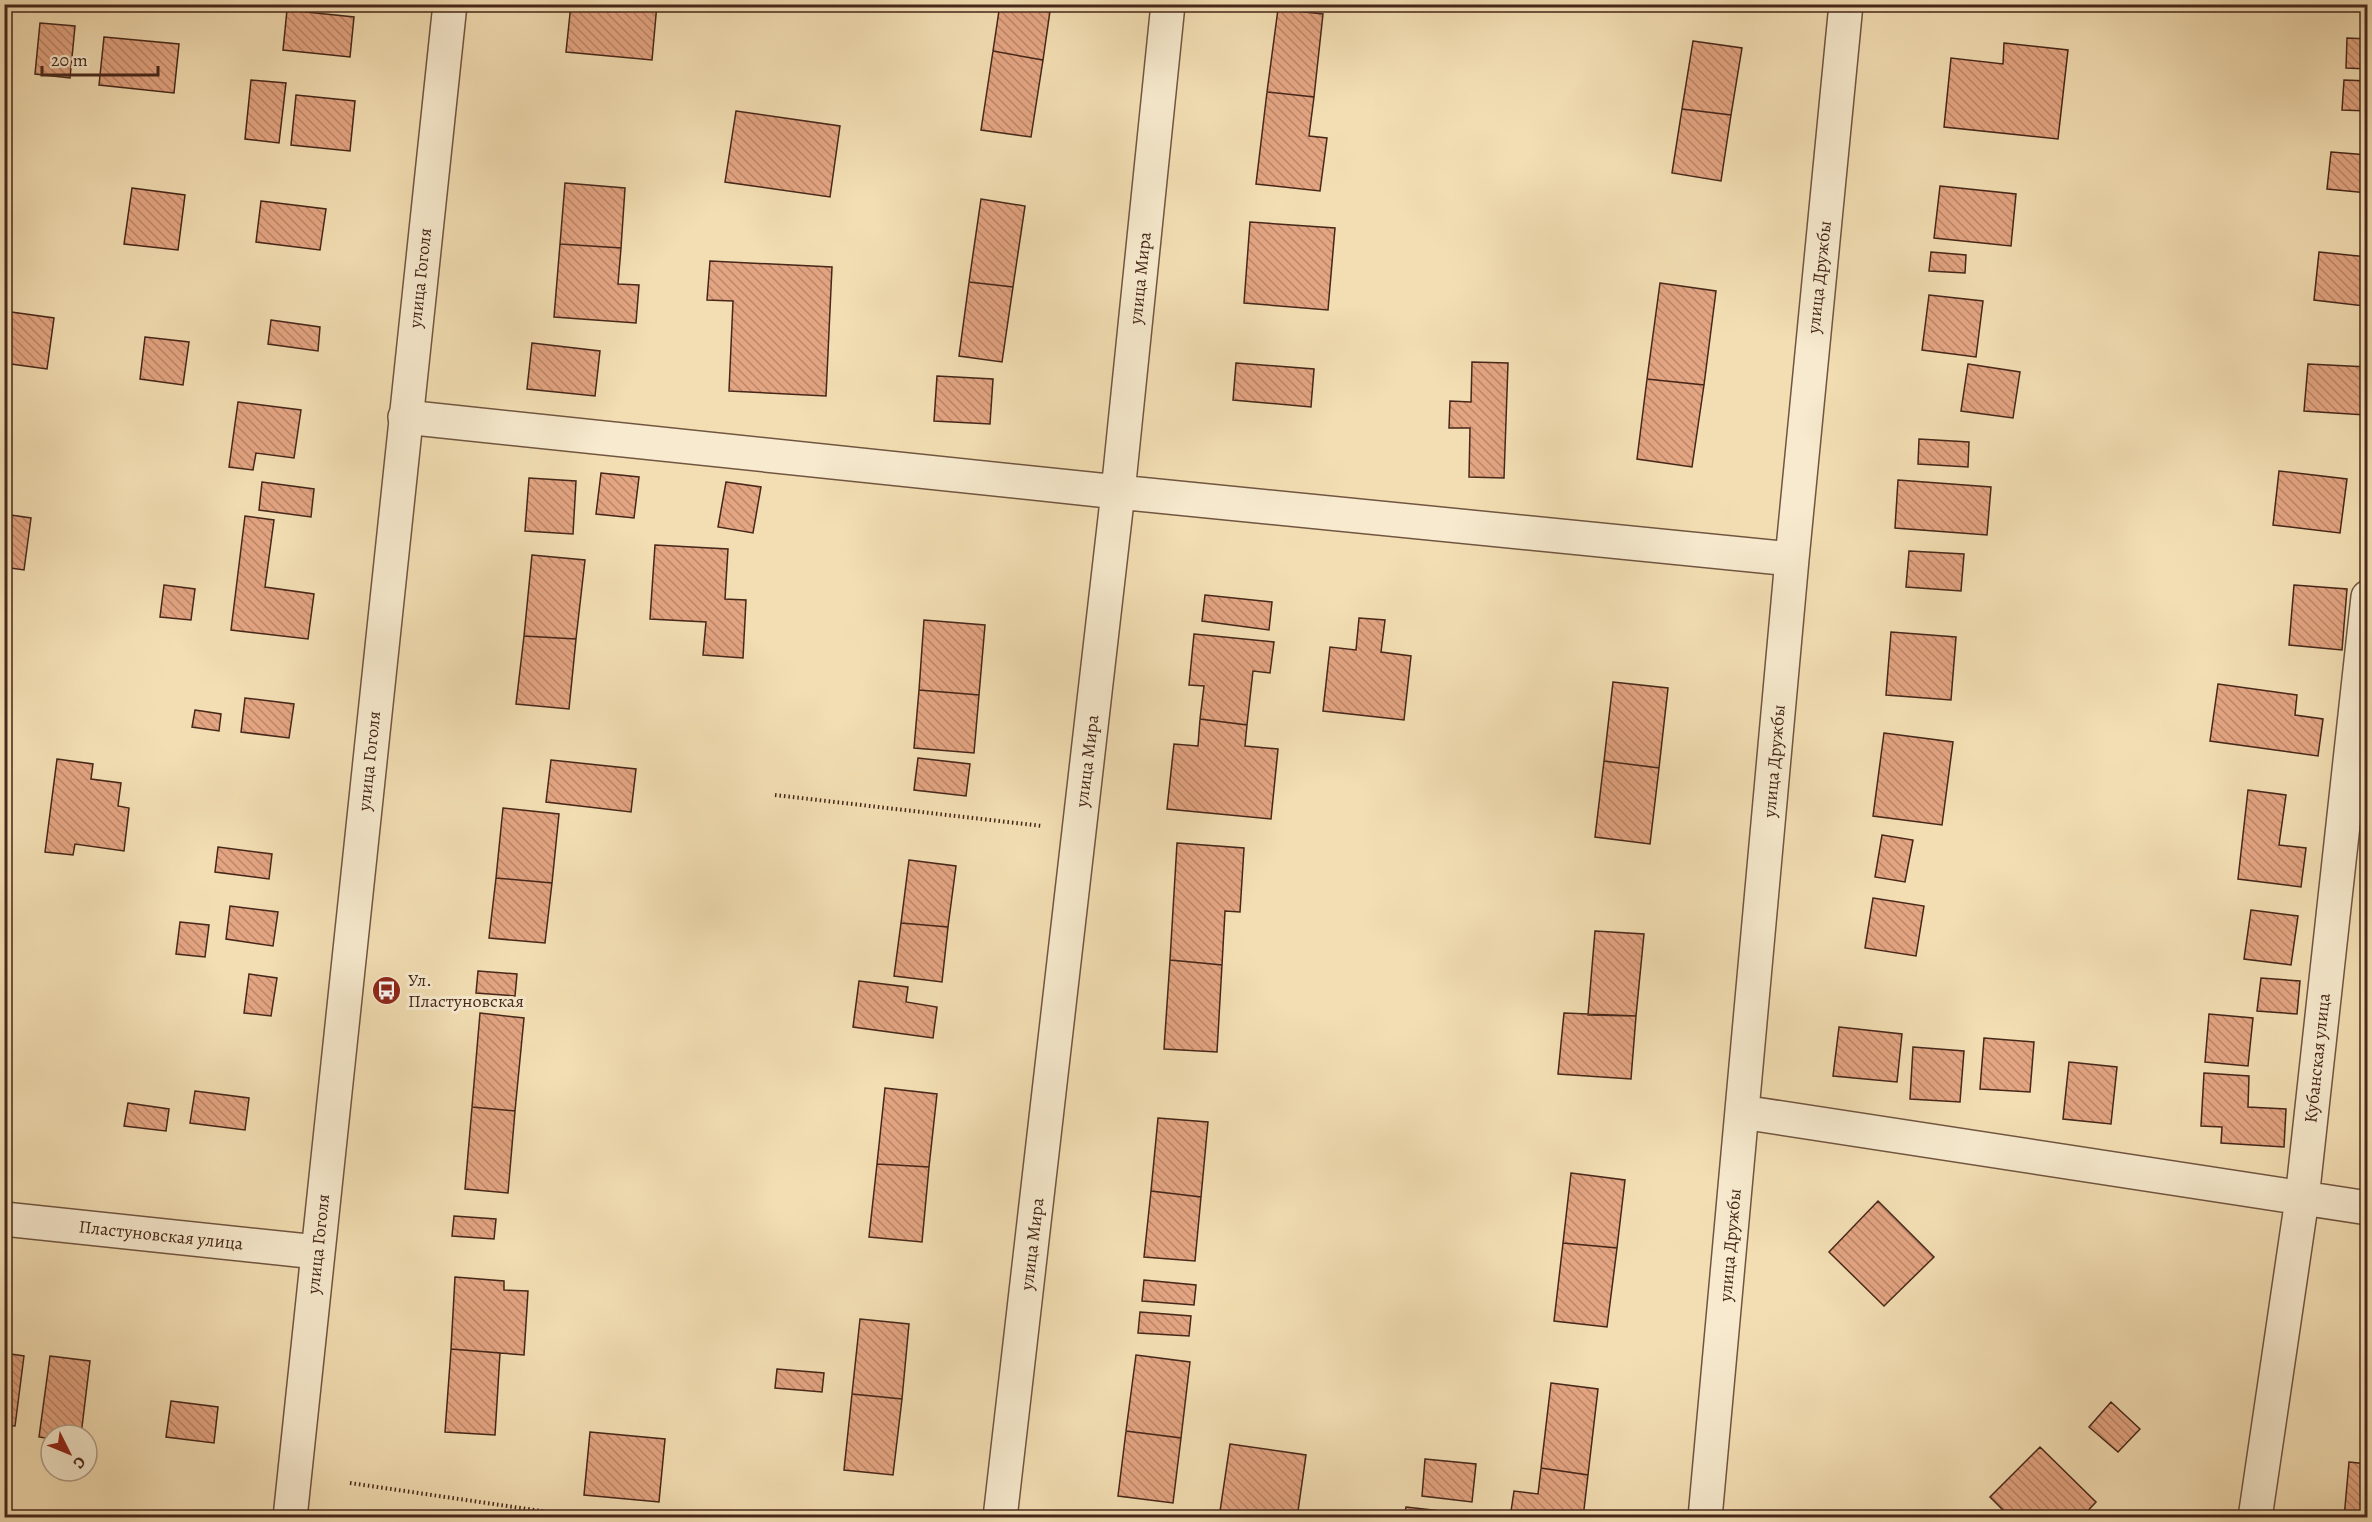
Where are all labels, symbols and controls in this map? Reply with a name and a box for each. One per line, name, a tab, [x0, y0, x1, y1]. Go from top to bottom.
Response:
scale bar	[42, 39, 158, 77]
text: 20 m	[51, 48, 88, 72]
street label: улица Дружбы	[1801, 219, 1837, 336]
street label: улица Гоголя	[403, 227, 437, 330]
street label: улица Мира	[1123, 230, 1157, 326]
street label: улица Дружбы	[1757, 703, 1791, 820]
street label: улица Гоголя	[352, 710, 386, 813]
street label: улица Мира	[1069, 713, 1105, 810]
place label: Ул. Пластуновская	[408, 968, 524, 1013]
bus stop icon: Ул. Пластуновская	[371, 974, 403, 1006]
street label: Кубанская улица	[2298, 991, 2336, 1124]
street label: улица Дружбы	[1713, 1187, 1747, 1304]
street label: улица Гоголя	[301, 1193, 335, 1296]
street label: улица Мира	[1014, 1196, 1050, 1293]
street label: Пластуновская улица	[78, 1214, 245, 1256]
north arrow	[39, 1423, 99, 1483]
text: С	[68, 1451, 91, 1474]

